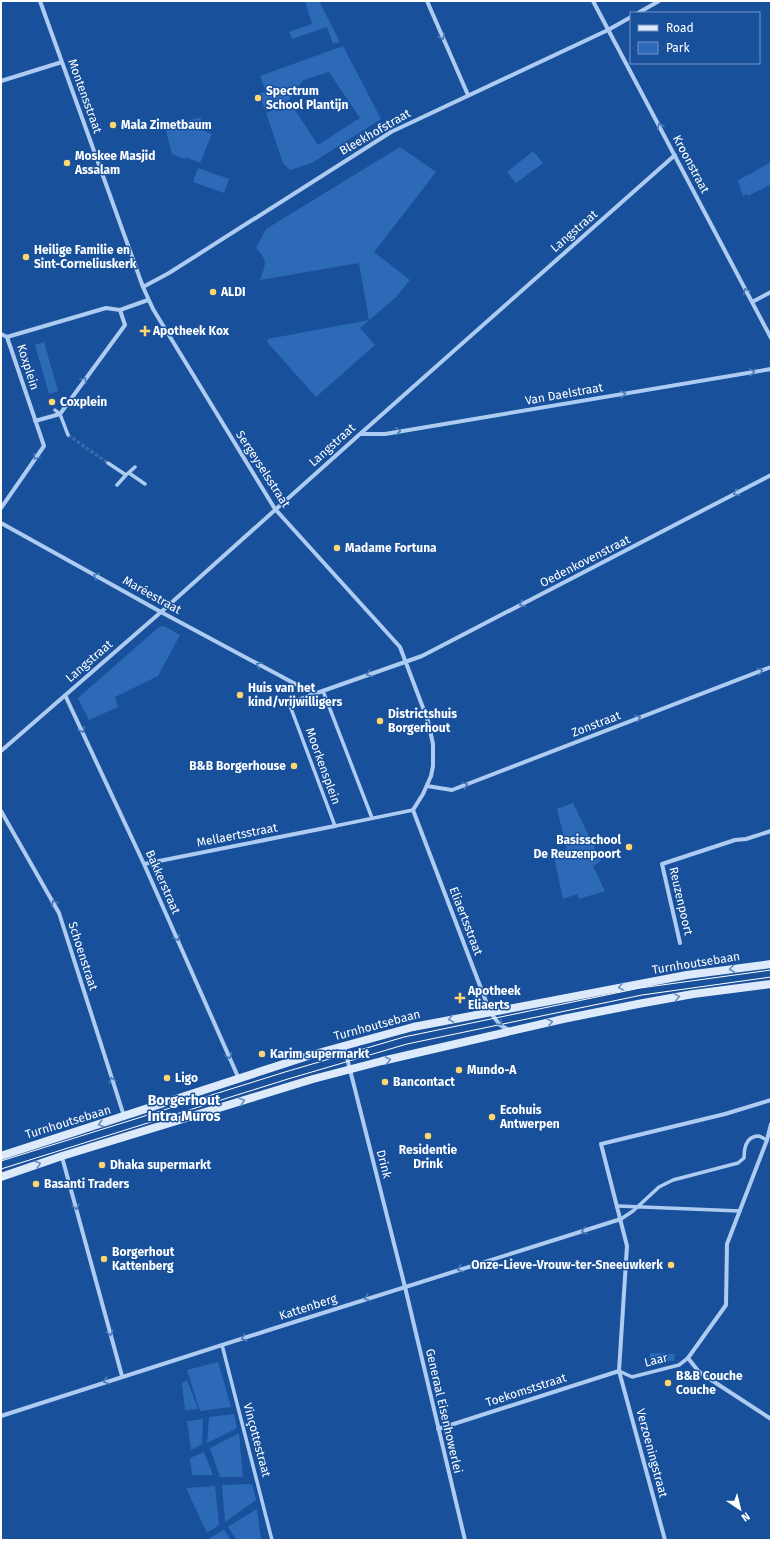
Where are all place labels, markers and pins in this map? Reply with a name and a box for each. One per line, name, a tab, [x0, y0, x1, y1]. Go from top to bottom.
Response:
place label: Spectrum School Plantijn	[266, 84, 348, 112]
marker: Spectrum School Plantijn	[253, 93, 263, 103]
place label: Mala Zimetbaum	[121, 118, 212, 132]
marker: Mala Zimetbaum	[108, 120, 118, 130]
place label: Moskee Masjid Assalam	[74, 149, 155, 177]
marker: Moskee Masjid Assalam	[62, 158, 72, 168]
place label: Heilige Familie en Sint-Corneliuskerk	[34, 243, 137, 271]
marker: Heilige Familie en Sint-Corneliuskerk	[21, 252, 31, 262]
place label: ALDI	[220, 285, 246, 299]
marker: ALDI	[208, 287, 218, 297]
place label: Apotheek Kox	[152, 324, 230, 338]
marker: Apotheek Kox	[140, 326, 150, 336]
place label: Coxplein	[60, 395, 107, 409]
marker: Coxplein	[47, 397, 57, 407]
place label: Madame Fortuna	[345, 541, 437, 555]
marker: Madame Fortuna	[332, 543, 342, 553]
place label: Huis van het kind/vrijwilligers	[248, 681, 342, 709]
marker: Huis van het kind/vrijwilligers	[235, 690, 245, 700]
place label: Districtshuis Borgerhout	[388, 707, 457, 735]
marker: Districtshuis Borgerhout	[375, 716, 385, 726]
place label: B&B Borgerhouse	[189, 759, 286, 773]
marker: B&B Borgerhouse	[289, 761, 299, 771]
place label: Basisschool De Reuzenpoort	[533, 833, 621, 861]
marker: Basisschool De Reuzenpoort	[624, 842, 634, 852]
place label: Apotheek Eliaerts	[467, 984, 521, 1012]
marker: Apotheek Eliaerts	[455, 993, 465, 1003]
place label: Karim supermarkt	[270, 1047, 370, 1061]
marker: Karim supermarkt	[257, 1049, 267, 1059]
place label: Mundo-A	[467, 1063, 517, 1077]
marker: Mundo-A	[454, 1065, 464, 1075]
place label: Ligo	[175, 1071, 198, 1085]
marker: Ligo	[162, 1073, 172, 1083]
place label: Bancontact	[393, 1075, 455, 1089]
marker: Bancontact	[380, 1077, 390, 1087]
place label: Ecohuis Antwerpen	[499, 1103, 560, 1131]
marker: Ecohuis Antwerpen	[487, 1112, 497, 1122]
marker: Residentie Drink	[423, 1131, 433, 1141]
place label: Residentie Drink	[399, 1143, 458, 1171]
place label: Dhaka supermarkt	[110, 1158, 212, 1172]
marker: Dhaka supermarkt	[97, 1160, 107, 1170]
place label: Basanti Traders	[44, 1177, 129, 1191]
marker: Basanti Traders	[31, 1179, 41, 1189]
place label: Borgerhout Kattenberg	[112, 1245, 175, 1273]
marker: Borgerhout Kattenberg	[99, 1254, 109, 1264]
place label: Onze-Lieve-Vrouw-ter-Sneeuwkerk	[471, 1258, 663, 1272]
marker: Onze-Lieve-Vrouw-ter-Sneeuwkerk	[666, 1260, 676, 1270]
place label: B&B Couche Couche	[676, 1369, 743, 1397]
marker: B&B Couche Couche	[663, 1378, 673, 1388]

